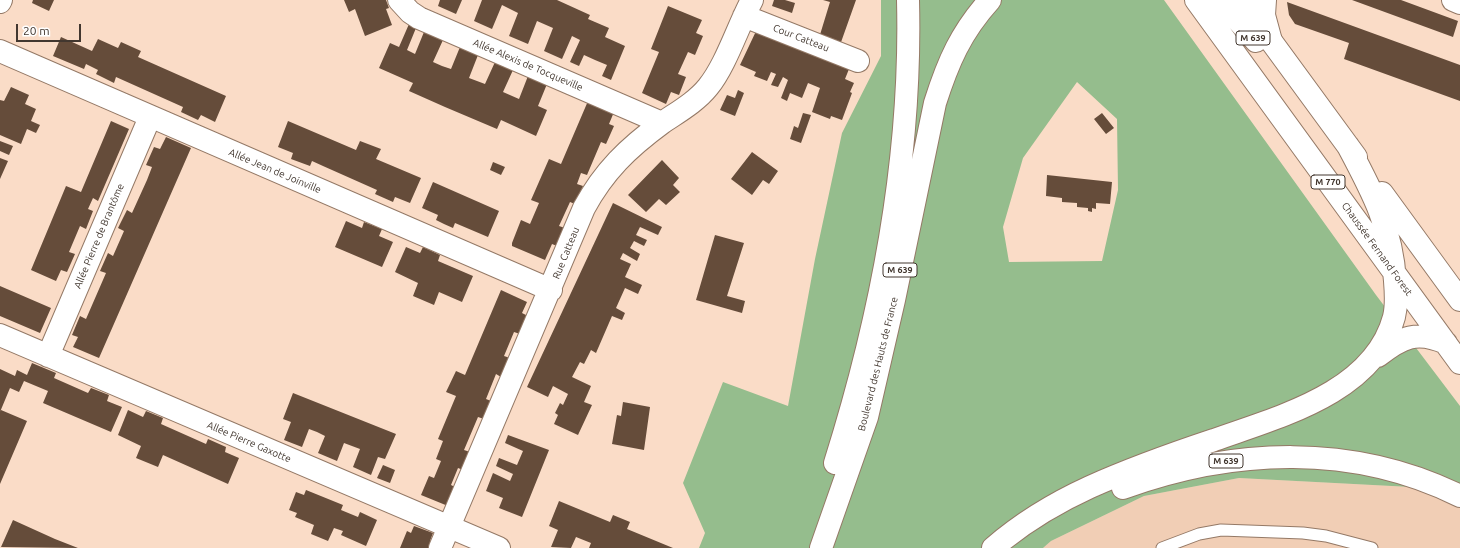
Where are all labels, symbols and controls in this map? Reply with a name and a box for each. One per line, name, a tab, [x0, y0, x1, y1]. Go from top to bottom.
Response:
scale bar	[18, 16, 83, 42]
street label: Cour Catteau	[771, 22, 831, 54]
text: 20 m	[23, 24, 50, 37]
road number: M 639	[1236, 31, 1270, 45]
street label: Allée Alexis de Tocqueville	[471, 36, 585, 94]
street label: Allée Jean de Joinville	[227, 146, 323, 196]
road number: M 770	[1311, 175, 1345, 189]
street label: Allée Pierre de Brantôme	[71, 182, 127, 290]
street label: Chaussée Fernand Forest	[1339, 200, 1415, 298]
street label: Rue Catteau	[550, 225, 582, 281]
road number: M 639	[883, 263, 917, 277]
street label: Boulevard des Hauts de France	[856, 296, 900, 432]
street label: Allée Pierre Gaxotte	[205, 419, 293, 465]
road number: M 639	[1209, 454, 1243, 468]

